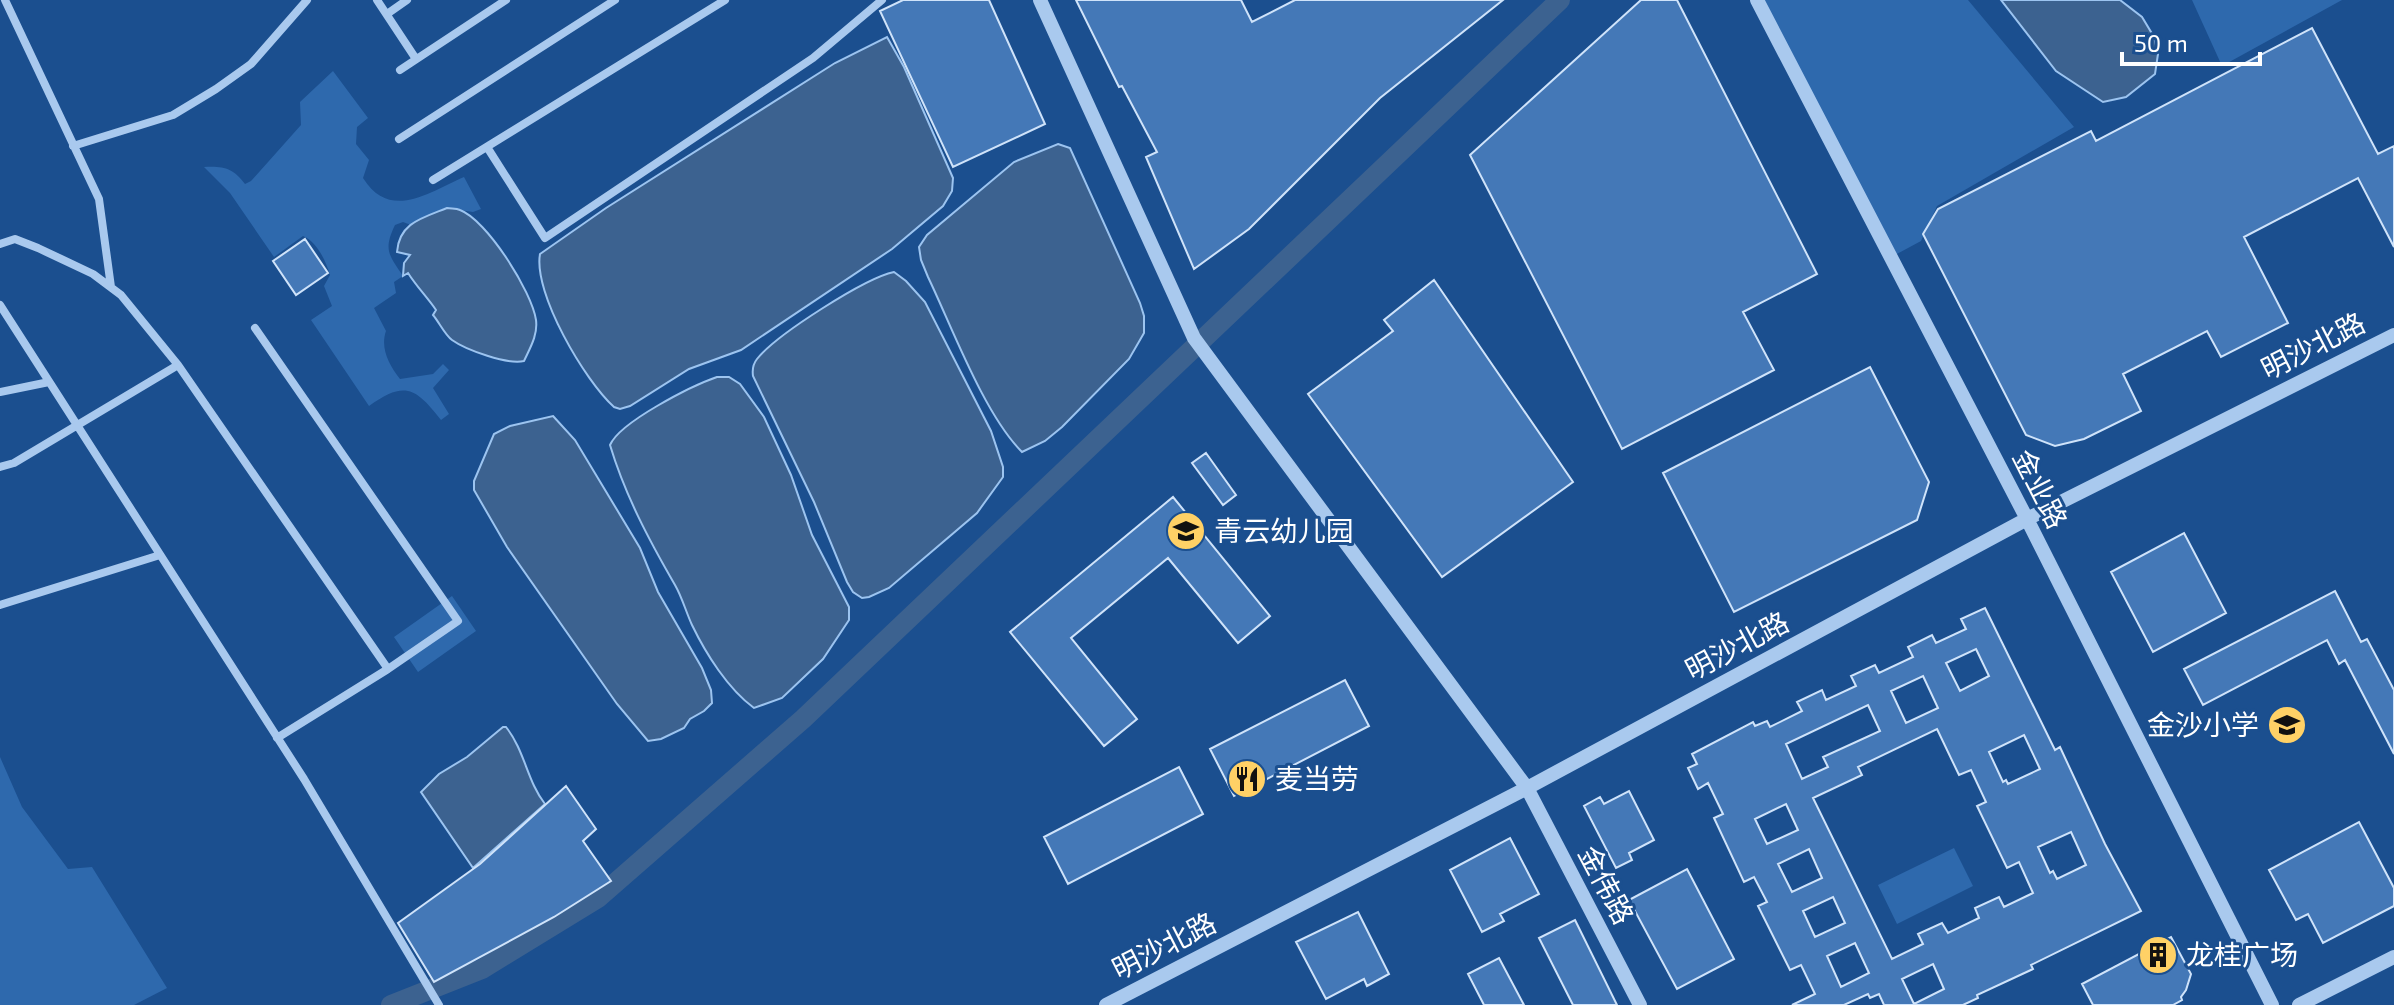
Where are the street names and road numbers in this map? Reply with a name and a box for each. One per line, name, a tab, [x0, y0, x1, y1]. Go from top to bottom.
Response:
street label: 明沙北路	[2255, 305, 2370, 386]
street label: 金业路	[2007, 443, 2075, 534]
street label: 明沙北路	[1679, 604, 1794, 686]
street label: 金伟路	[1572, 839, 1642, 930]
street label: 明沙北路	[1106, 905, 1221, 986]

